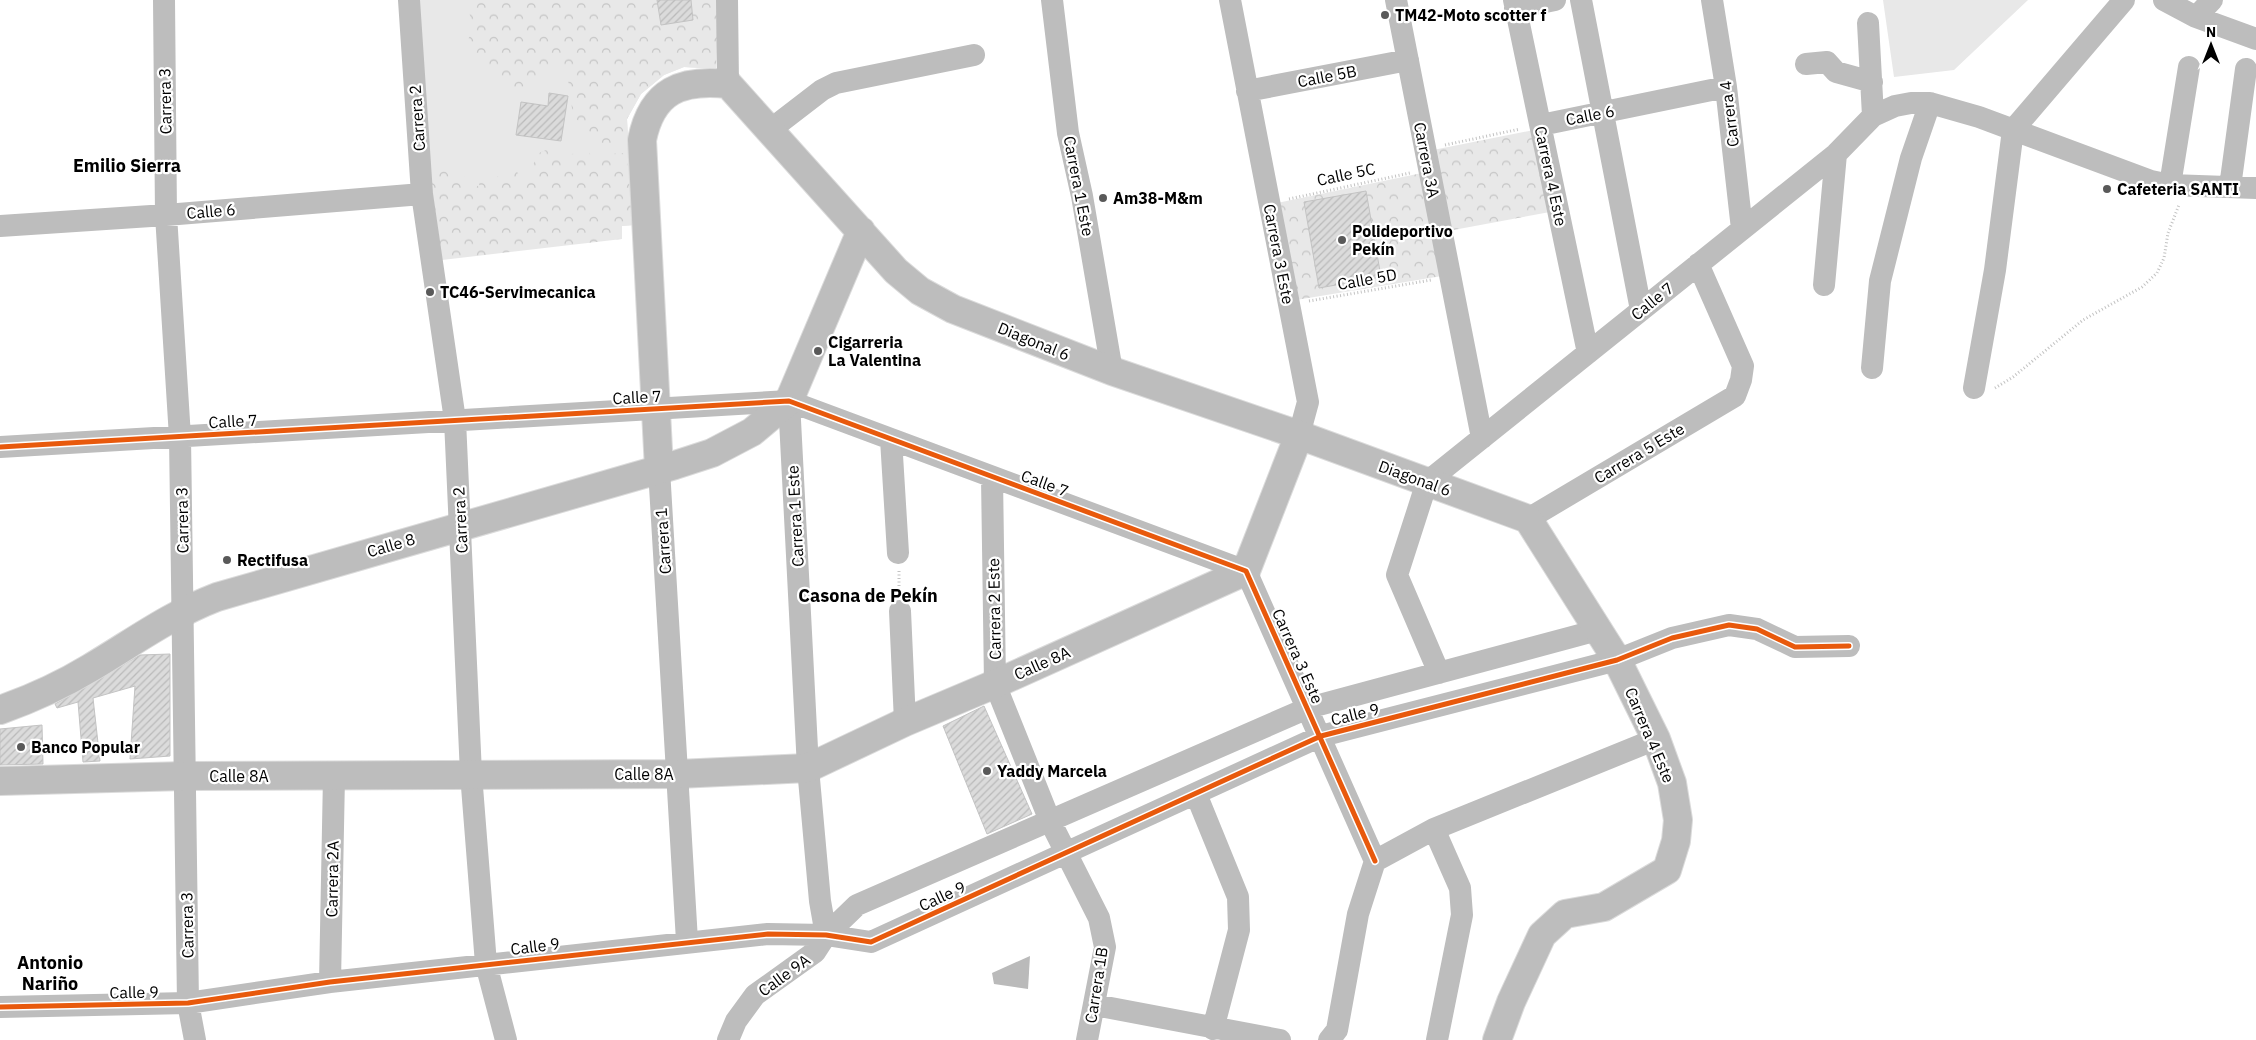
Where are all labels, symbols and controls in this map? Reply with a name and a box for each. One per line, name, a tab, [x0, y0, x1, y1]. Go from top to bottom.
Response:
place label: TM42-Moto scotter f	[1395, 5, 1547, 25]
marker: TM42-Moto scotter f	[1379, 9, 1391, 21]
north arrow	[2186, 20, 2236, 70]
text: N	[2206, 23, 2216, 41]
street label: Calle 5B	[1296, 60, 1358, 92]
street label: Carrera 3	[154, 68, 176, 134]
street label: Carrera 4	[1715, 80, 1743, 148]
street label: Carrera 2	[405, 84, 429, 152]
street label: Calle 6	[1564, 100, 1616, 130]
street label: Carrera 3A	[1410, 120, 1444, 200]
street label: Carrera 4 Este	[1531, 124, 1571, 228]
street label: Carrera 1 Este	[1059, 134, 1099, 238]
district label: Emilio Sierra	[73, 154, 181, 177]
street label: Calle 5C	[1315, 158, 1377, 190]
place label: Cafeteria SANTI	[2117, 179, 2239, 199]
marker: Cafeteria SANTI	[2101, 183, 2113, 195]
place label: Am38-M&m	[1113, 188, 1203, 208]
marker: Am38-M&m	[1097, 192, 1109, 204]
street label: Calle 6	[186, 199, 236, 223]
street label: Carrera 3 Este	[1259, 202, 1299, 306]
place label: Polideportivo Pekín	[1352, 221, 1453, 259]
marker: Polideportivo Pekín	[1336, 234, 1348, 246]
street label: Calle 5D	[1336, 264, 1398, 294]
street label: Calle 7	[1627, 278, 1677, 324]
place label: TC46-Servimecanica	[440, 282, 596, 302]
marker: TC46-Servimecanica	[424, 286, 436, 298]
street label: Diagonal 6	[995, 318, 1073, 364]
place label: Cigarreria La Valentina	[828, 332, 921, 370]
marker: Cigarreria La Valentina	[812, 345, 824, 357]
street label: Calle 7	[612, 386, 662, 408]
street label: Calle 7	[208, 410, 258, 432]
street label: Carrera 5 Este	[1590, 418, 1688, 488]
street label: Diagonal 6	[1376, 456, 1454, 500]
street label: Carrera 1 Este	[782, 464, 808, 567]
street label: Calle 7	[1018, 465, 1072, 501]
street label: Carrera 2	[448, 486, 472, 554]
street label: Carrera 3	[171, 487, 193, 553]
street label: Carrera 1	[651, 507, 675, 575]
street label: Calle 8	[365, 529, 417, 561]
place label: Rectifusa	[237, 550, 308, 570]
marker: Rectifusa	[221, 554, 233, 566]
street label: Carrera 2 Este	[983, 558, 1005, 660]
district label: Casona de Pekín	[798, 584, 938, 607]
street label: Carrera 3 Este	[1268, 605, 1328, 707]
street label: Calle 8A	[1011, 642, 1073, 684]
street label: Carrera 4 Este	[1621, 684, 1679, 786]
street label: Calle 9	[1329, 698, 1381, 730]
place label: Banco Popular	[31, 737, 141, 757]
marker: Banco Popular	[15, 741, 27, 753]
place label: Yaddy Marcela	[997, 761, 1107, 781]
street label: Calle 8A	[614, 764, 674, 784]
marker: Yaddy Marcela	[981, 765, 993, 777]
street label: Calle 8A	[209, 766, 269, 786]
street label: Carrera 2A	[321, 840, 343, 918]
street label: Calle 9	[915, 877, 969, 915]
street label: Carrera 3	[176, 892, 198, 958]
street label: Calle 9	[509, 933, 561, 959]
street label: Carrera 1B	[1080, 945, 1112, 1025]
street label: Calle 9A	[754, 949, 814, 1001]
district label: Antonio Nariño	[17, 951, 83, 995]
street label: Calle 9	[109, 982, 159, 1002]

